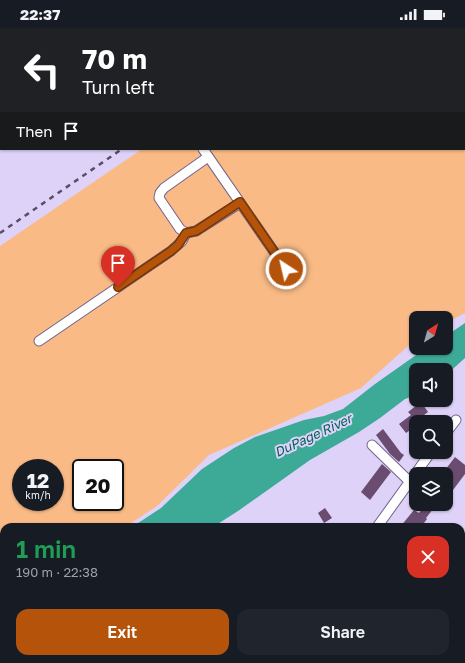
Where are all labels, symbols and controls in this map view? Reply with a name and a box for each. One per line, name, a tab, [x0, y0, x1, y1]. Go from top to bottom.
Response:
text: 22:37	[20, 5, 60, 23]
text: 70 m	[82, 42, 147, 75]
icon: left	[16, 44, 68, 96]
text: Turn left	[82, 76, 155, 98]
icon: arrive	[60, 120, 82, 142]
text: Then	[16, 122, 52, 140]
pin	[101, 246, 135, 287]
position arrow	[265, 248, 307, 290]
icon: arrive	[107, 252, 129, 274]
north arrow	[409, 311, 453, 355]
map controls	[409, 311, 453, 511]
button: sound	[409, 363, 453, 407]
water label: DuPage River	[272, 409, 356, 460]
button: search	[409, 415, 453, 459]
speed limit sign: 20	[72, 459, 124, 511]
button: layers	[409, 467, 453, 511]
text: 12	[27, 468, 49, 492]
text: km/h	[25, 489, 51, 501]
text: 1 min	[16, 534, 76, 563]
button: close	[407, 536, 449, 578]
text: 190 m · 22:38	[16, 564, 98, 580]
button: Exit	[16, 609, 229, 655]
button: Share	[237, 609, 449, 655]

